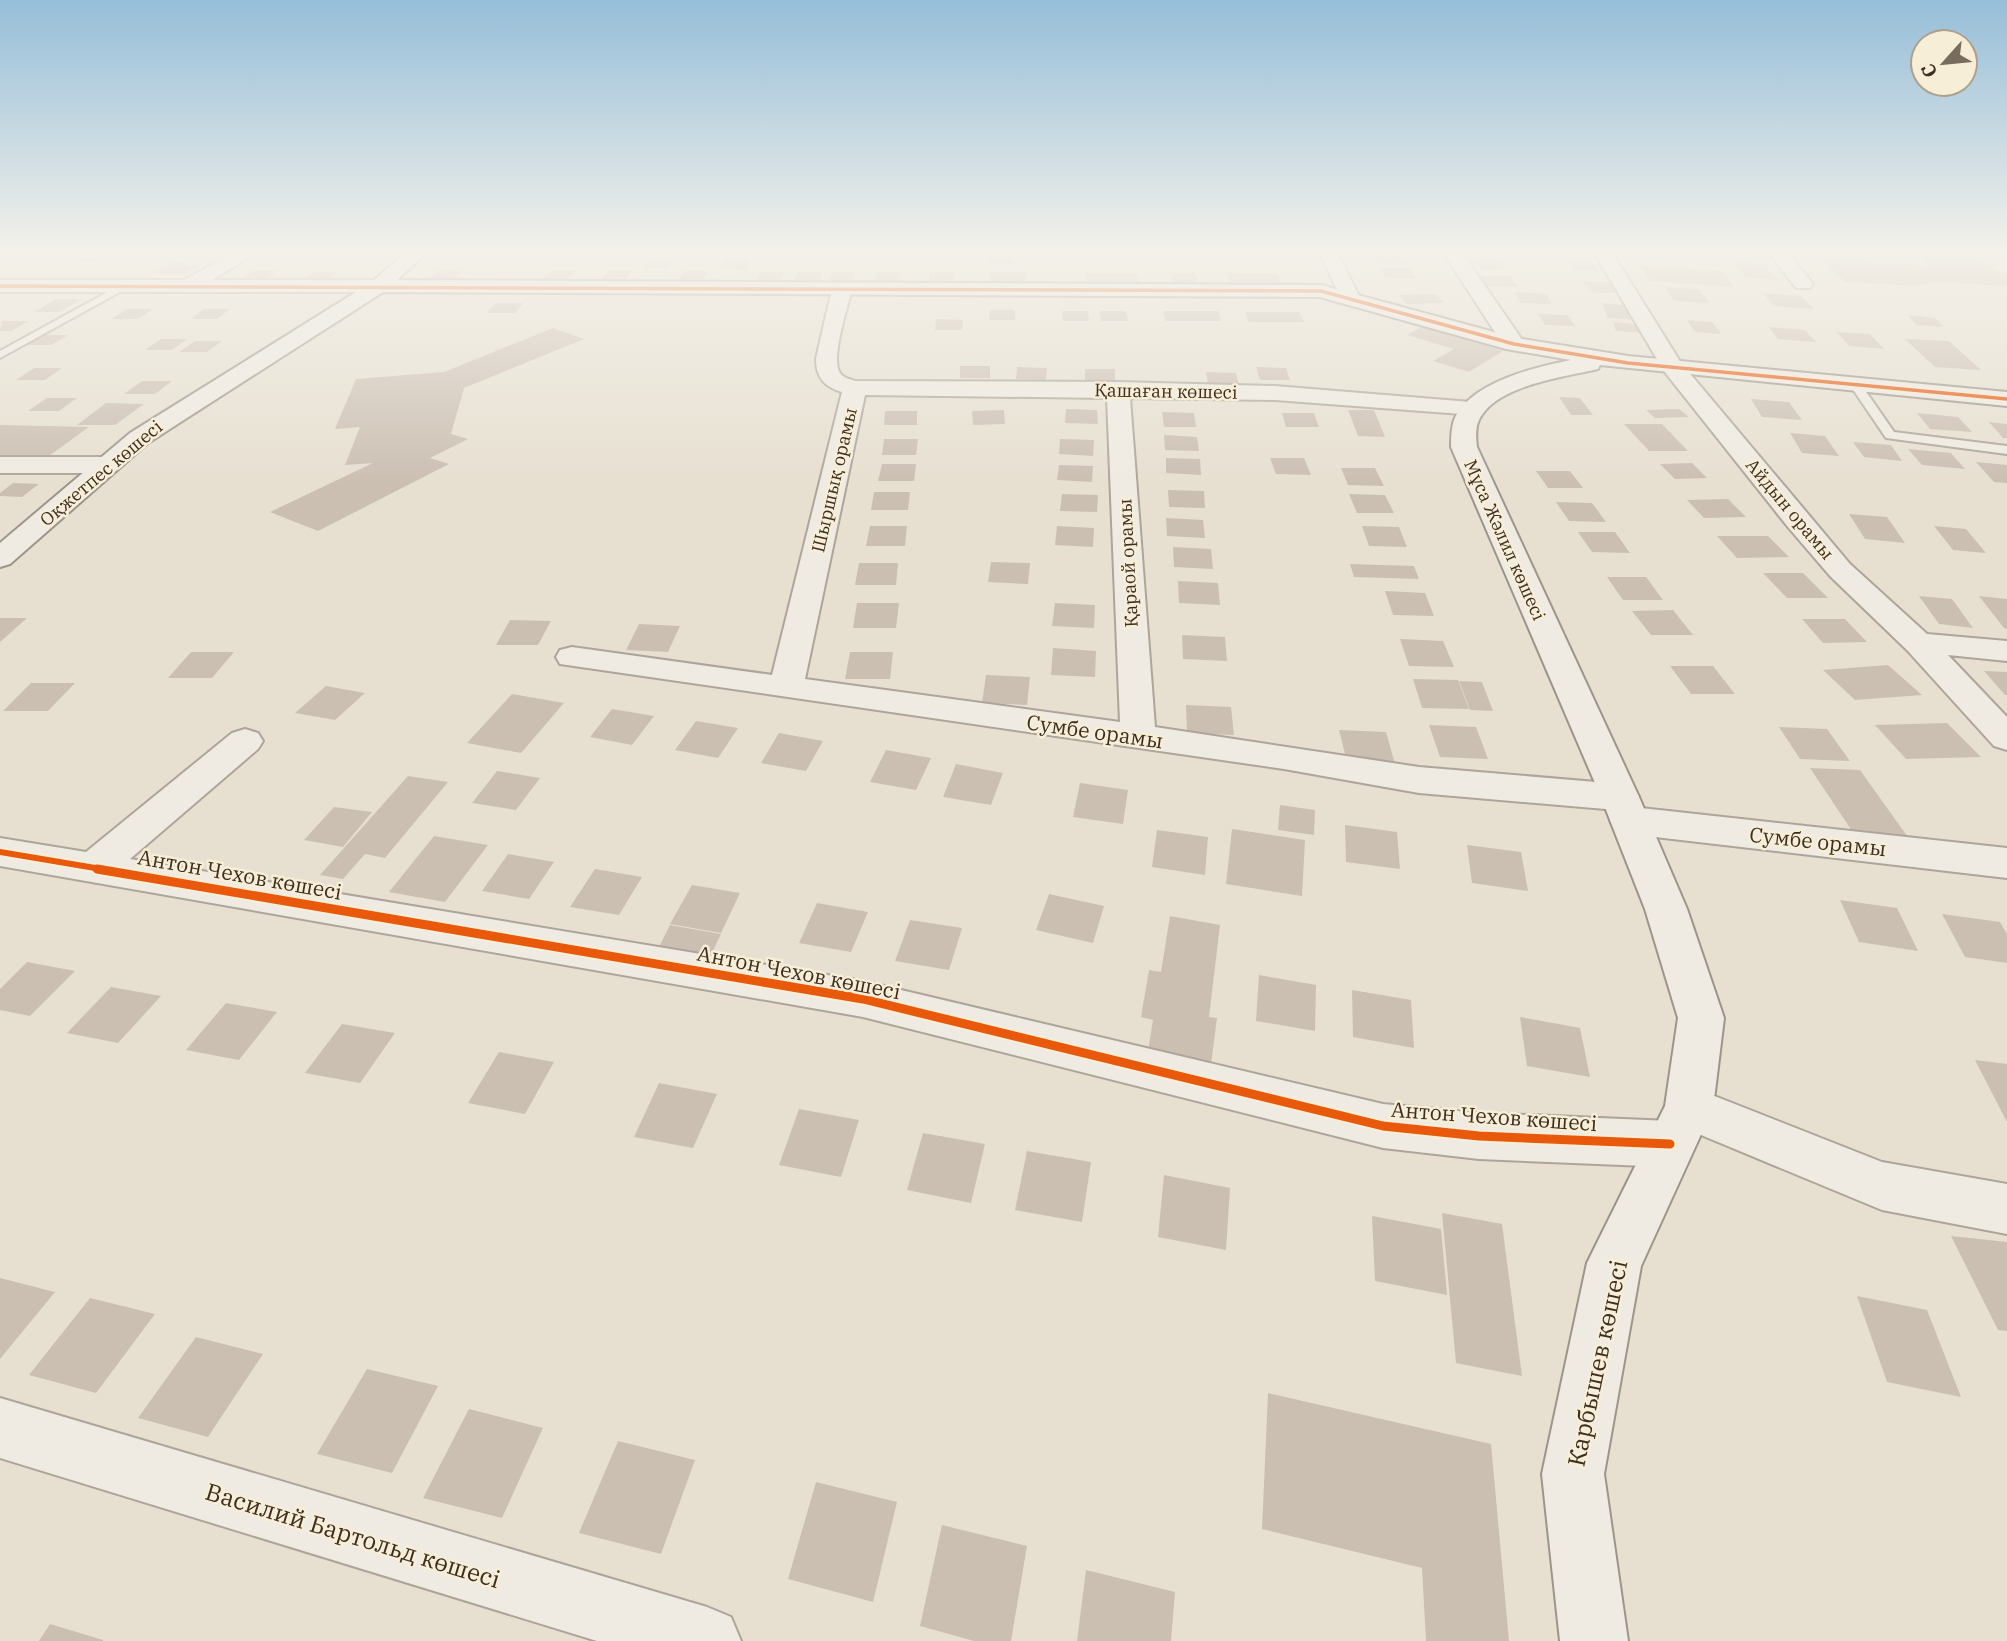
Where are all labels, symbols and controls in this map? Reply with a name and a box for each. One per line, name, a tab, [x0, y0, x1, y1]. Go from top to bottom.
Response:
north arrow	[1909, 28, 1979, 98]
text: С	[1915, 60, 1942, 82]
street label: Қашаған көшесі	[1094, 378, 1238, 404]
street label: Шыршық орамы	[806, 405, 862, 555]
street label: Оқжетпес көшесі	[35, 415, 167, 531]
street label: Айдын орамы	[1741, 454, 1839, 564]
street label: Мұса Жәлил көшесі	[1459, 456, 1551, 624]
street label: Қараой орамы	[1113, 498, 1143, 628]
street label: Сумбе орамы	[1025, 708, 1165, 754]
street label: Сумбе орамы	[1748, 820, 1888, 862]
street label: Антон Чехов көшесі	[136, 842, 344, 906]
street label: Антон Чехов көшесі	[695, 939, 903, 1005]
street label: Антон Чехов көшесі	[1390, 1095, 1598, 1137]
street label: Карбышев көшесі	[1559, 1257, 1635, 1469]
street label: Василий Бартольд көшесі	[202, 1475, 504, 1595]

